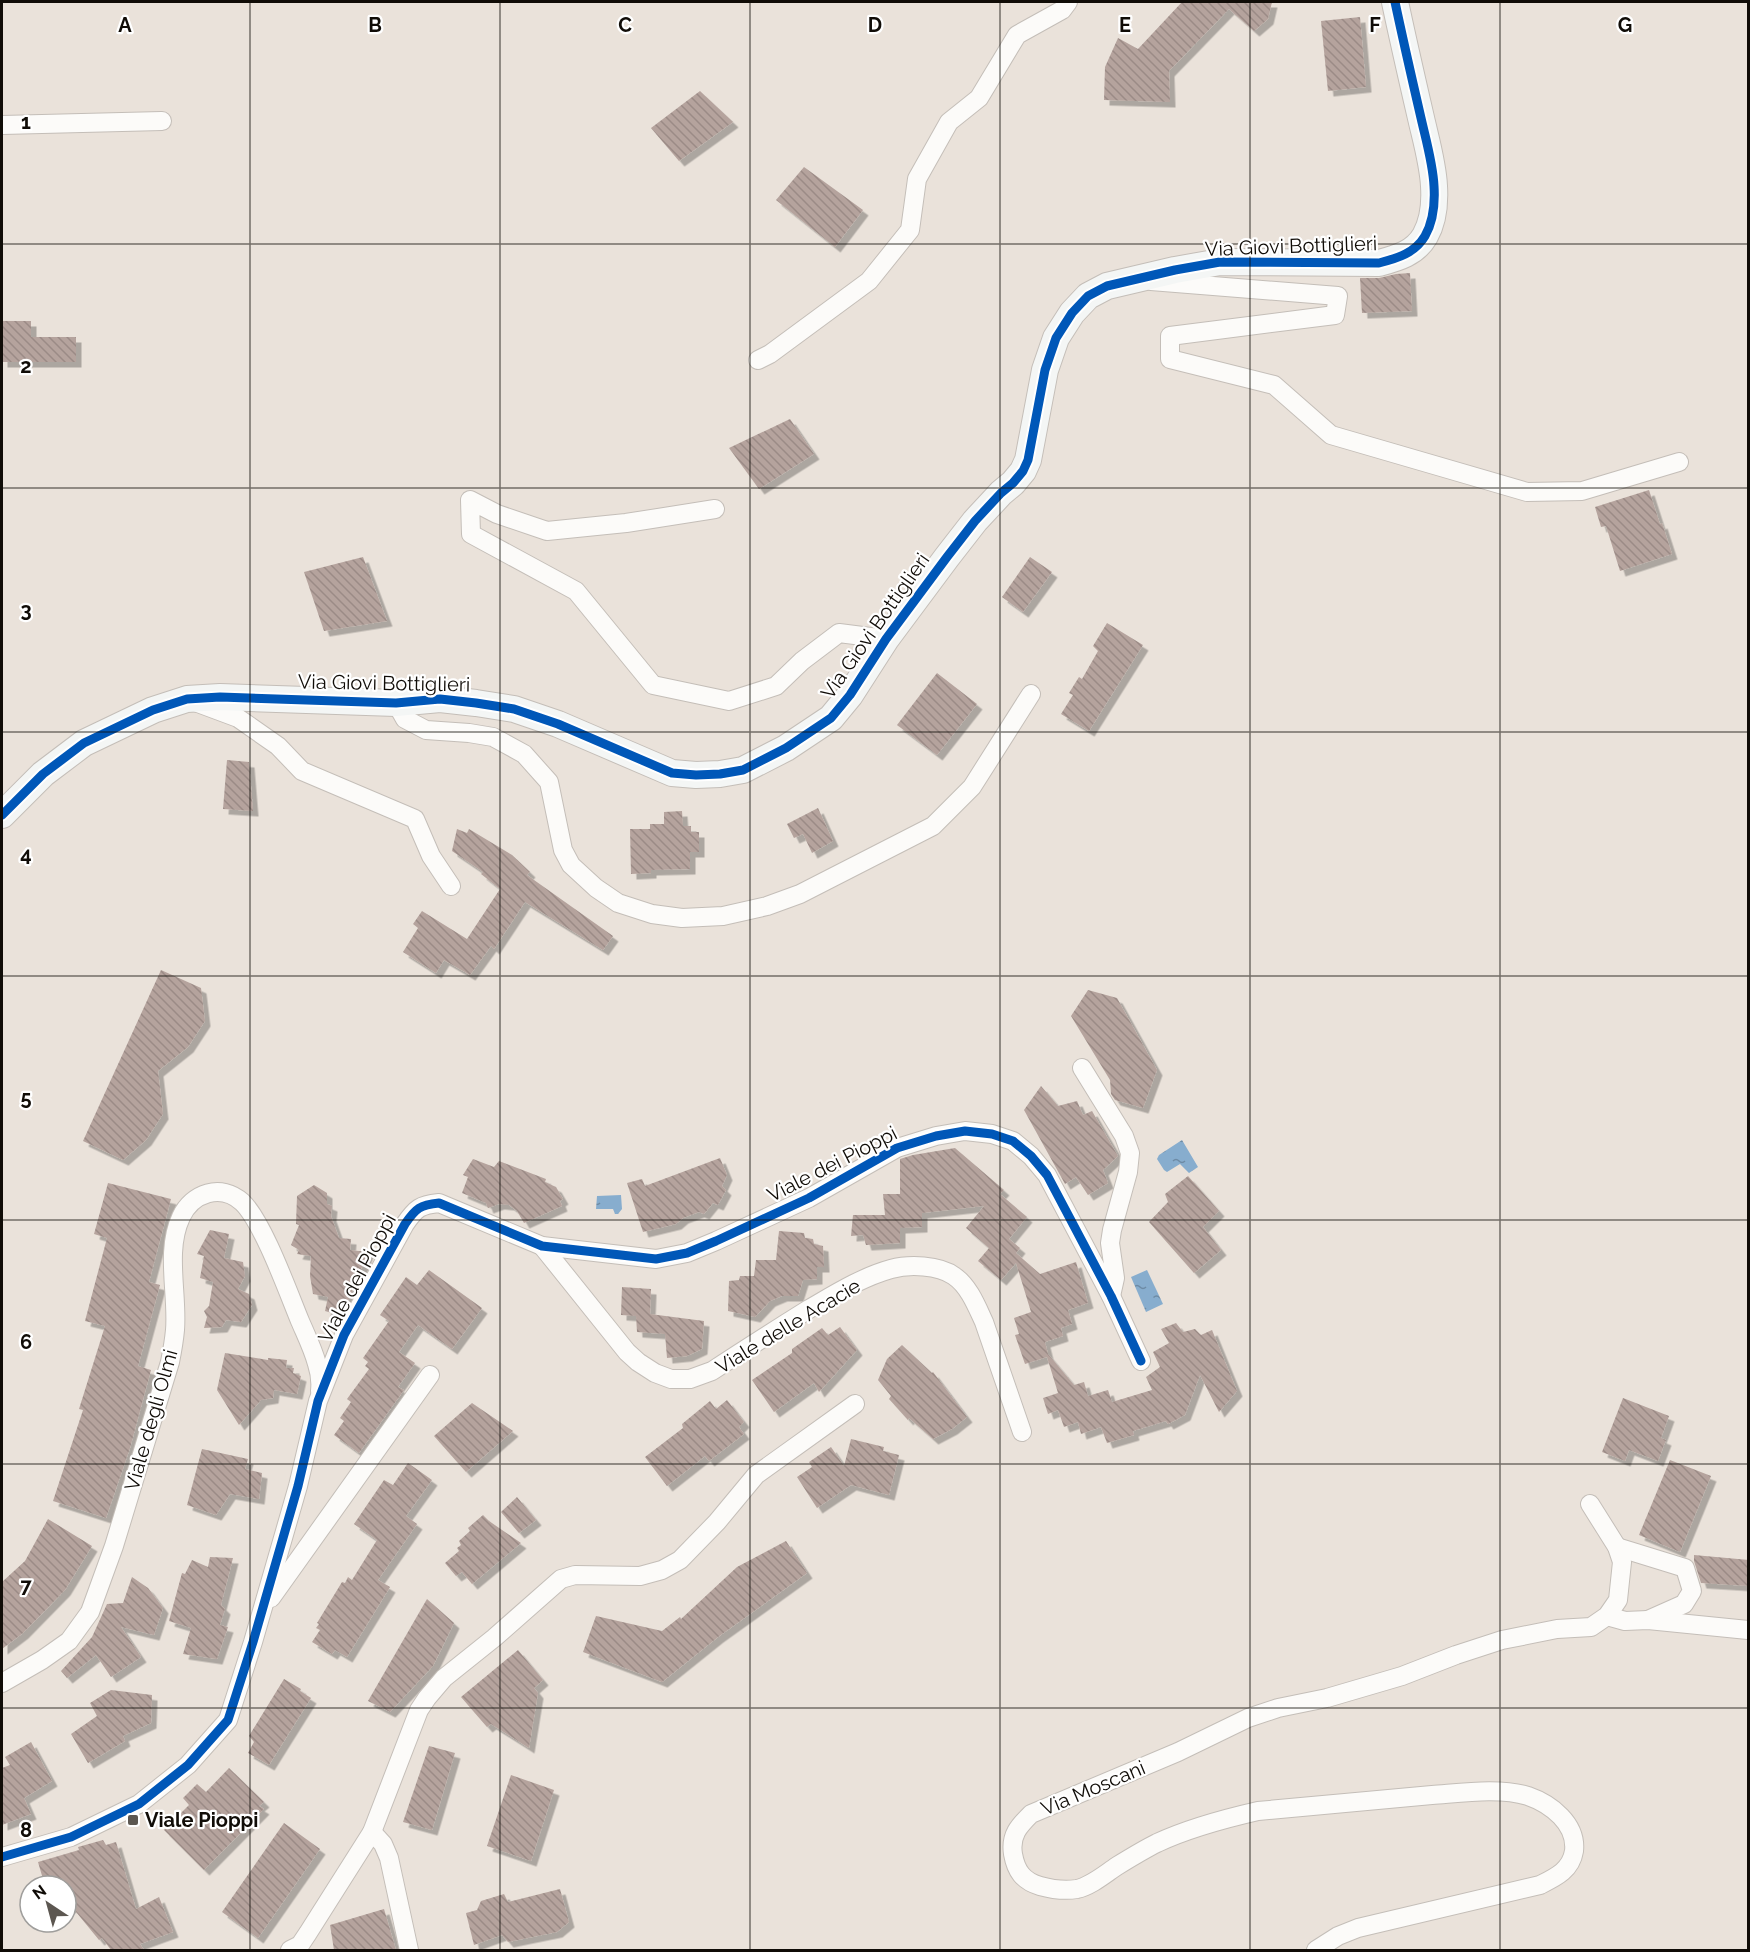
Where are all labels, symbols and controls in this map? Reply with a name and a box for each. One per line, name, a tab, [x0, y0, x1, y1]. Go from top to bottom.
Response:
text: A	[118, 13, 132, 37]
text: B	[368, 13, 382, 37]
text: C	[618, 13, 632, 37]
text: D	[868, 13, 882, 37]
text: E	[1119, 13, 1131, 37]
text: F	[1369, 13, 1381, 37]
text: G	[1618, 13, 1632, 37]
text: 1	[21, 110, 31, 134]
street label: Via Giovi Bottiglieri	[1204, 231, 1378, 261]
text: 2	[20, 354, 32, 378]
street label: Via Giovi Bottiglieri	[816, 549, 934, 703]
text: 3	[20, 598, 32, 622]
street label: Via Giovi Bottiglieri	[298, 669, 470, 697]
text: 4	[20, 842, 32, 866]
text: 5	[20, 1086, 32, 1110]
street label: Viale dei Pioppi	[763, 1121, 901, 1207]
street label: Viale dei Pioppi	[313, 1209, 401, 1347]
street label: Viale delle Acacie	[711, 1273, 865, 1379]
text: 6	[20, 1330, 32, 1354]
street label: Viale degli Olmi	[119, 1347, 183, 1493]
text: 7	[20, 1574, 32, 1598]
street label: Via Moscani	[1037, 1755, 1149, 1821]
place label: Viale Pioppi	[145, 1808, 258, 1832]
marker: Viale Pioppi	[126, 1813, 140, 1827]
text: 8	[20, 1818, 32, 1842]
north arrow	[18, 1874, 78, 1934]
text: N	[29, 1881, 50, 1904]

